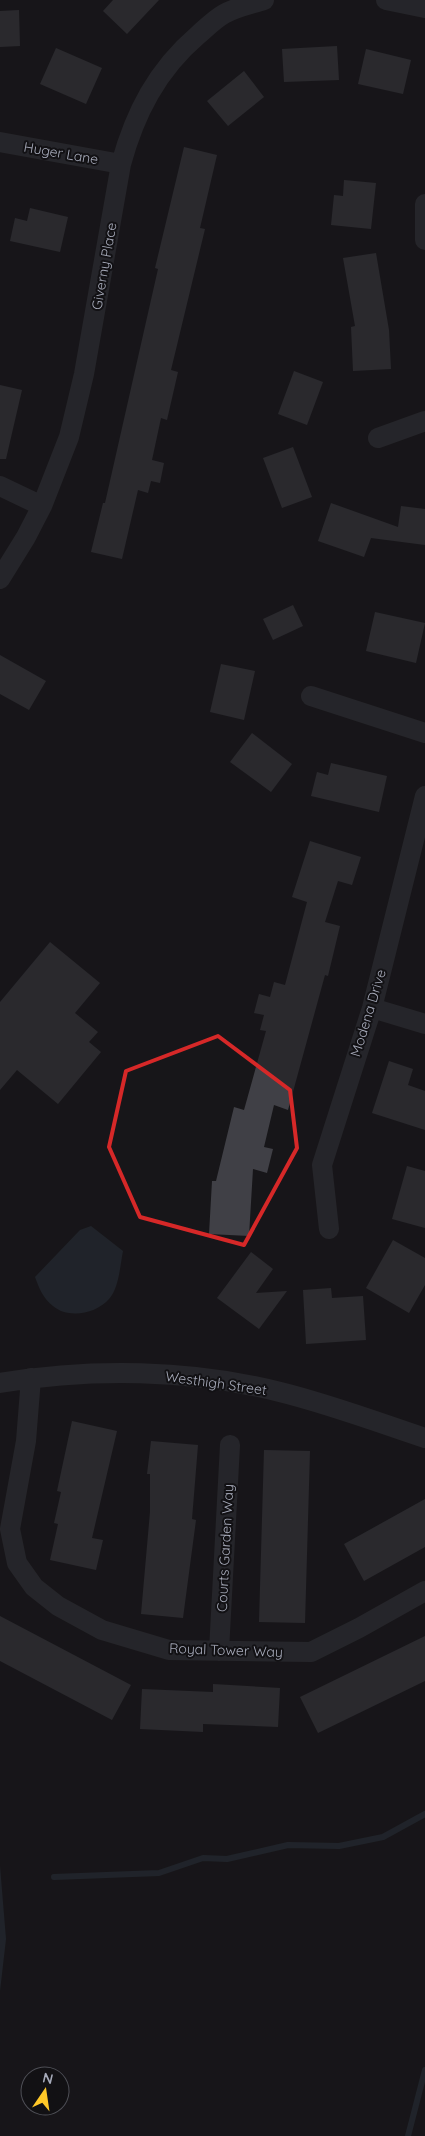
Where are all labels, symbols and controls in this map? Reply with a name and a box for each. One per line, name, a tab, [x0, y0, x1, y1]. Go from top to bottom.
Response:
street label: Huger Lane	[22, 138, 100, 168]
street label: Giverny Place	[87, 221, 121, 311]
street label: Modena Drive	[346, 967, 390, 1059]
street label: Westhigh Street	[164, 1367, 268, 1399]
street label: Courts Garden Way	[213, 1484, 237, 1612]
street label: Royal Tower Way	[169, 1639, 283, 1661]
north arrow	[20, 2066, 70, 2116]
text: N	[41, 2068, 55, 2088]

